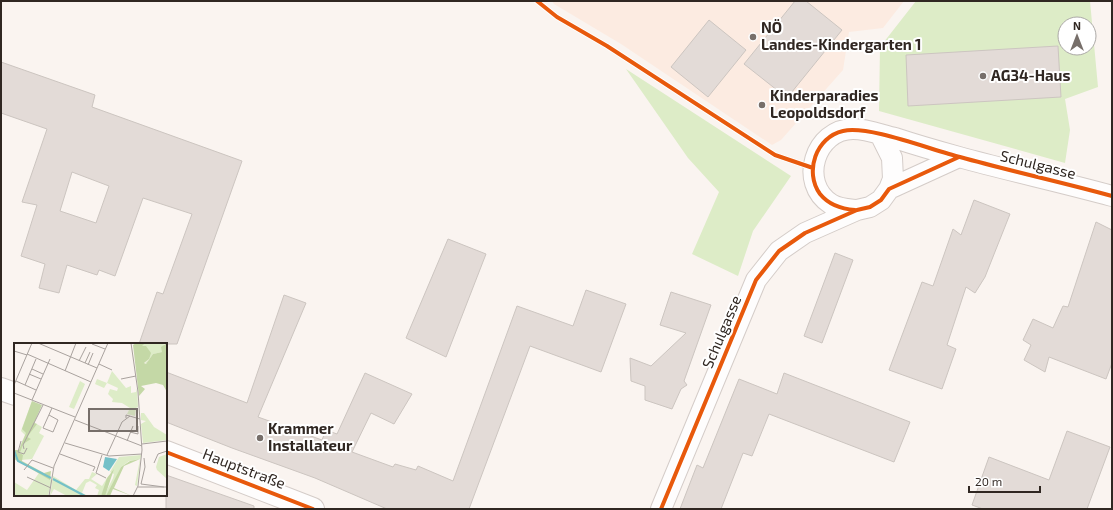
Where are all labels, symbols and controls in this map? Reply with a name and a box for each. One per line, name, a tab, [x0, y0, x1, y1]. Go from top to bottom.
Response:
north arrow	[1057, 16, 1097, 56]
place label: NÖ Landes-Kindergarten 1	[761, 18, 922, 53]
text: N	[1073, 19, 1081, 32]
marker: NÖ Landes-Kindergarten 1	[748, 32, 758, 42]
place label: AG34-Haus	[991, 66, 1071, 84]
marker: AG34-Haus	[978, 71, 988, 81]
place label: Kinderparadies Leopoldsdorf	[770, 86, 879, 121]
marker: Kinderparadies Leopoldsdorf	[757, 100, 767, 110]
street label: Schulgasse	[999, 146, 1078, 182]
street label: Schulgasse	[698, 293, 744, 371]
inset map	[14, 343, 167, 496]
place label: Krammer Installateur	[268, 419, 353, 454]
marker: Krammer Installateur	[255, 433, 265, 443]
street label: Hauptstraße	[201, 444, 288, 492]
scale bar	[969, 468, 1040, 494]
text: 20 m	[975, 474, 1002, 488]

